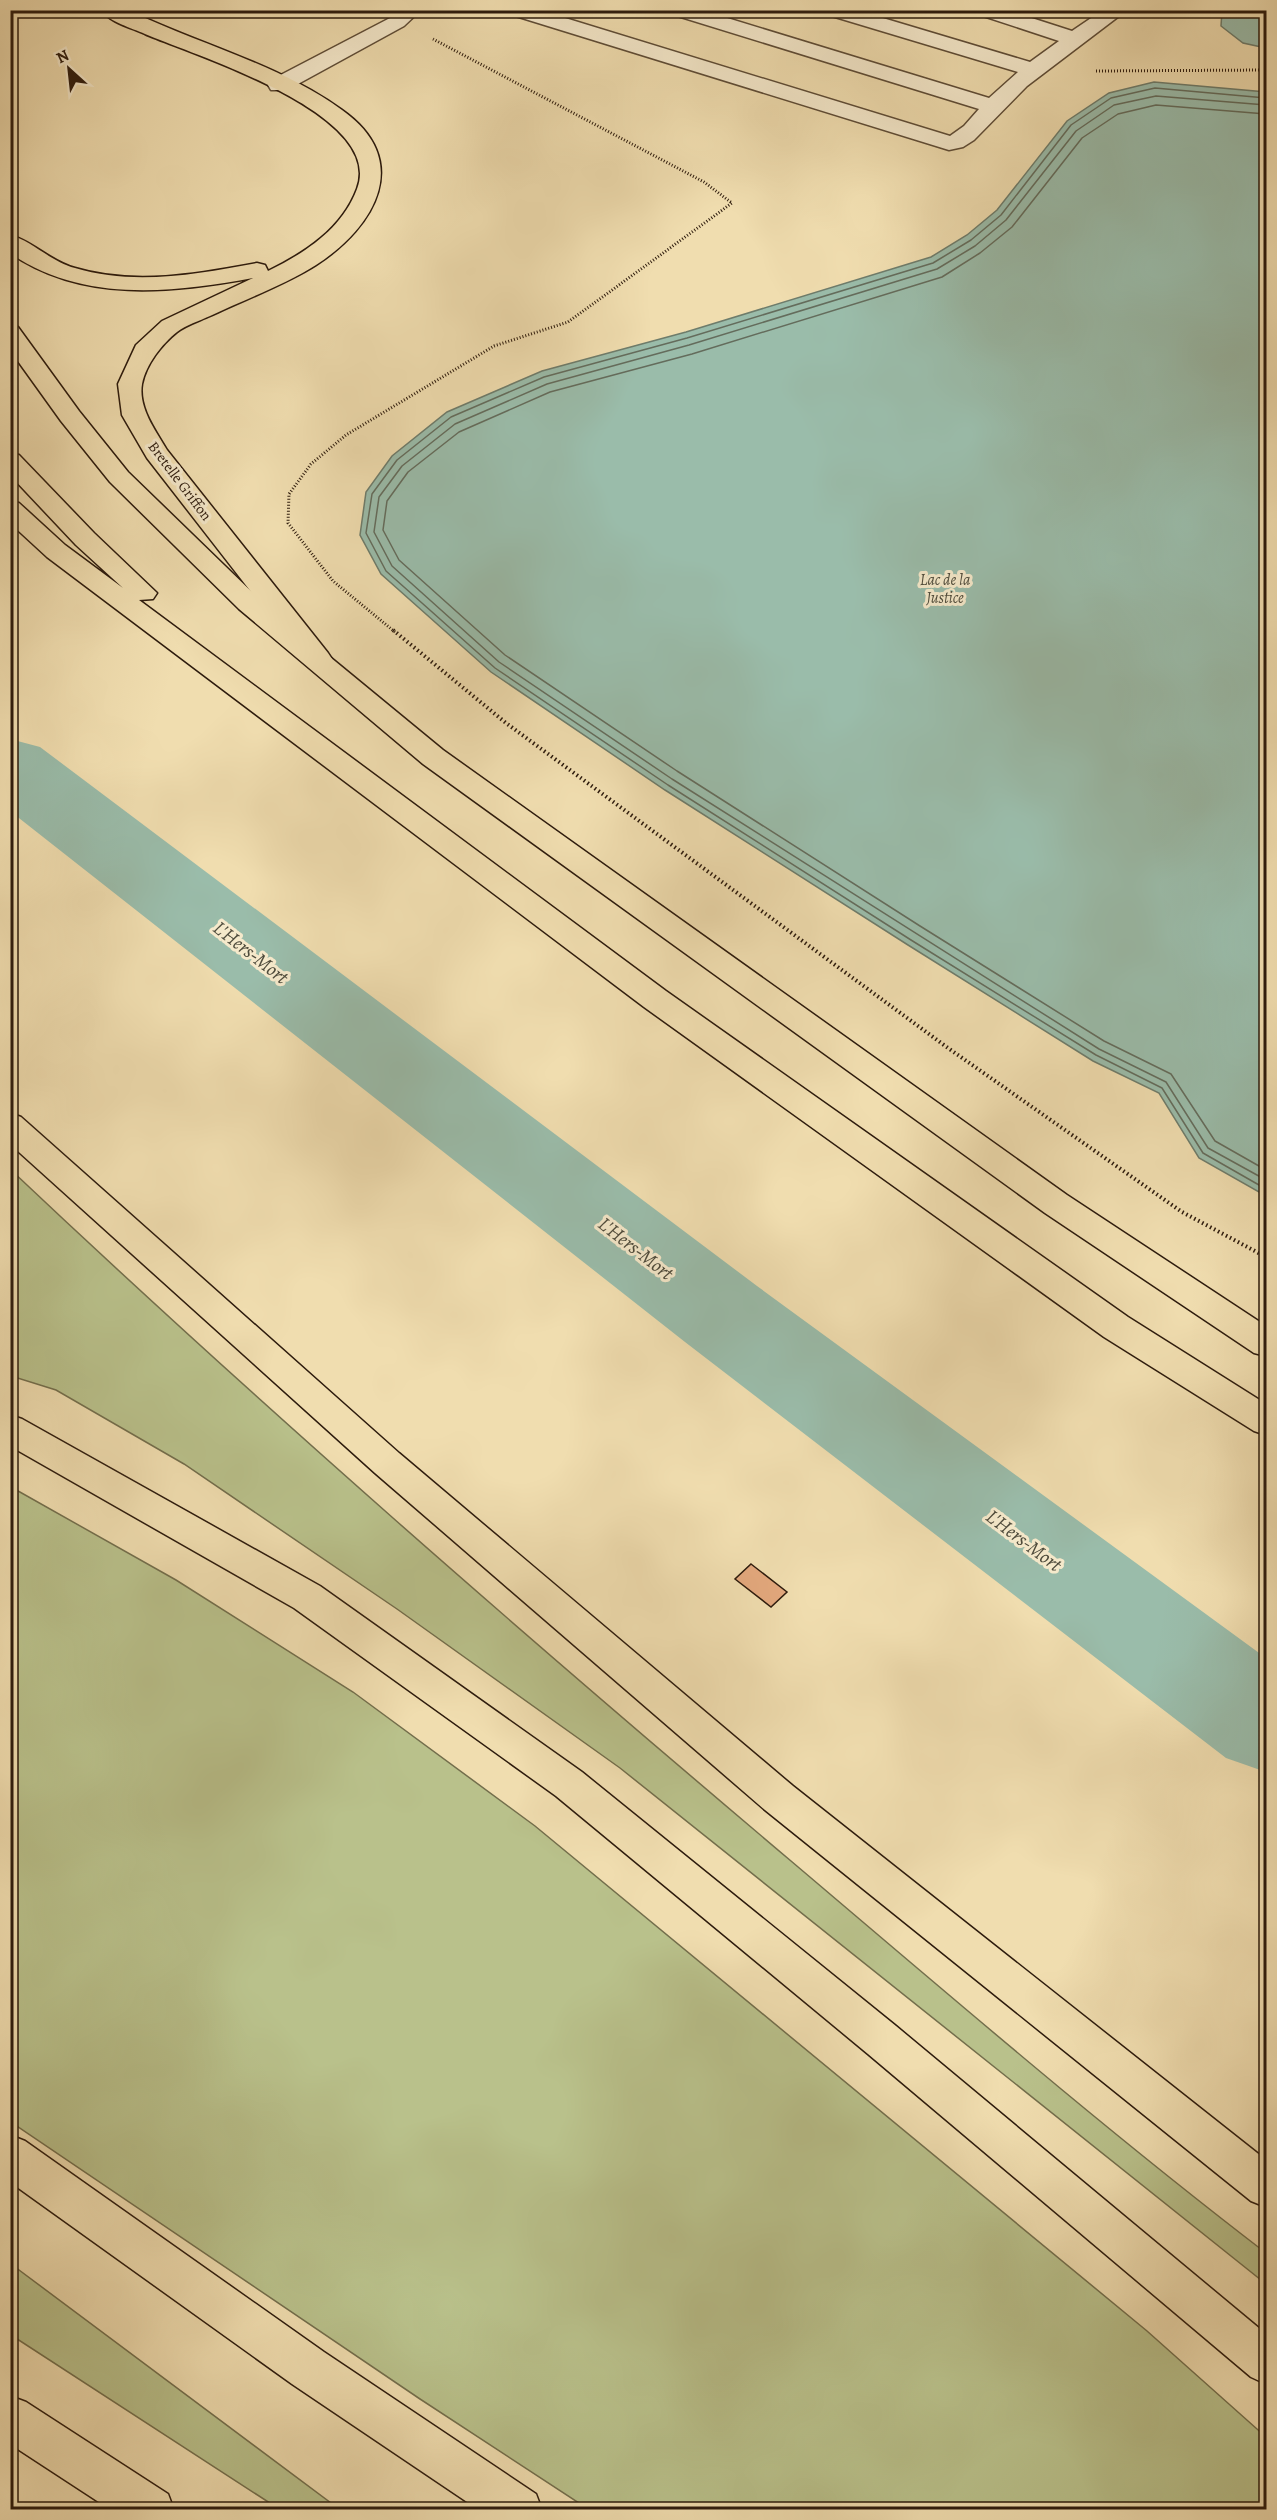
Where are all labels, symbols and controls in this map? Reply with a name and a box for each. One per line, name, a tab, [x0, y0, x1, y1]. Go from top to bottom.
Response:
north arrow	[39, 39, 99, 99]
text: N	[52, 44, 73, 69]
street label: Bretelle Griffon	[144, 437, 216, 525]
water label: Lac de la Justice	[920, 569, 971, 609]
water label: L'Hers-Mort	[208, 915, 295, 991]
water label: L'Hers-Mort	[593, 1211, 680, 1287]
water label: L'Hers-Mort	[980, 1503, 1068, 1579]

